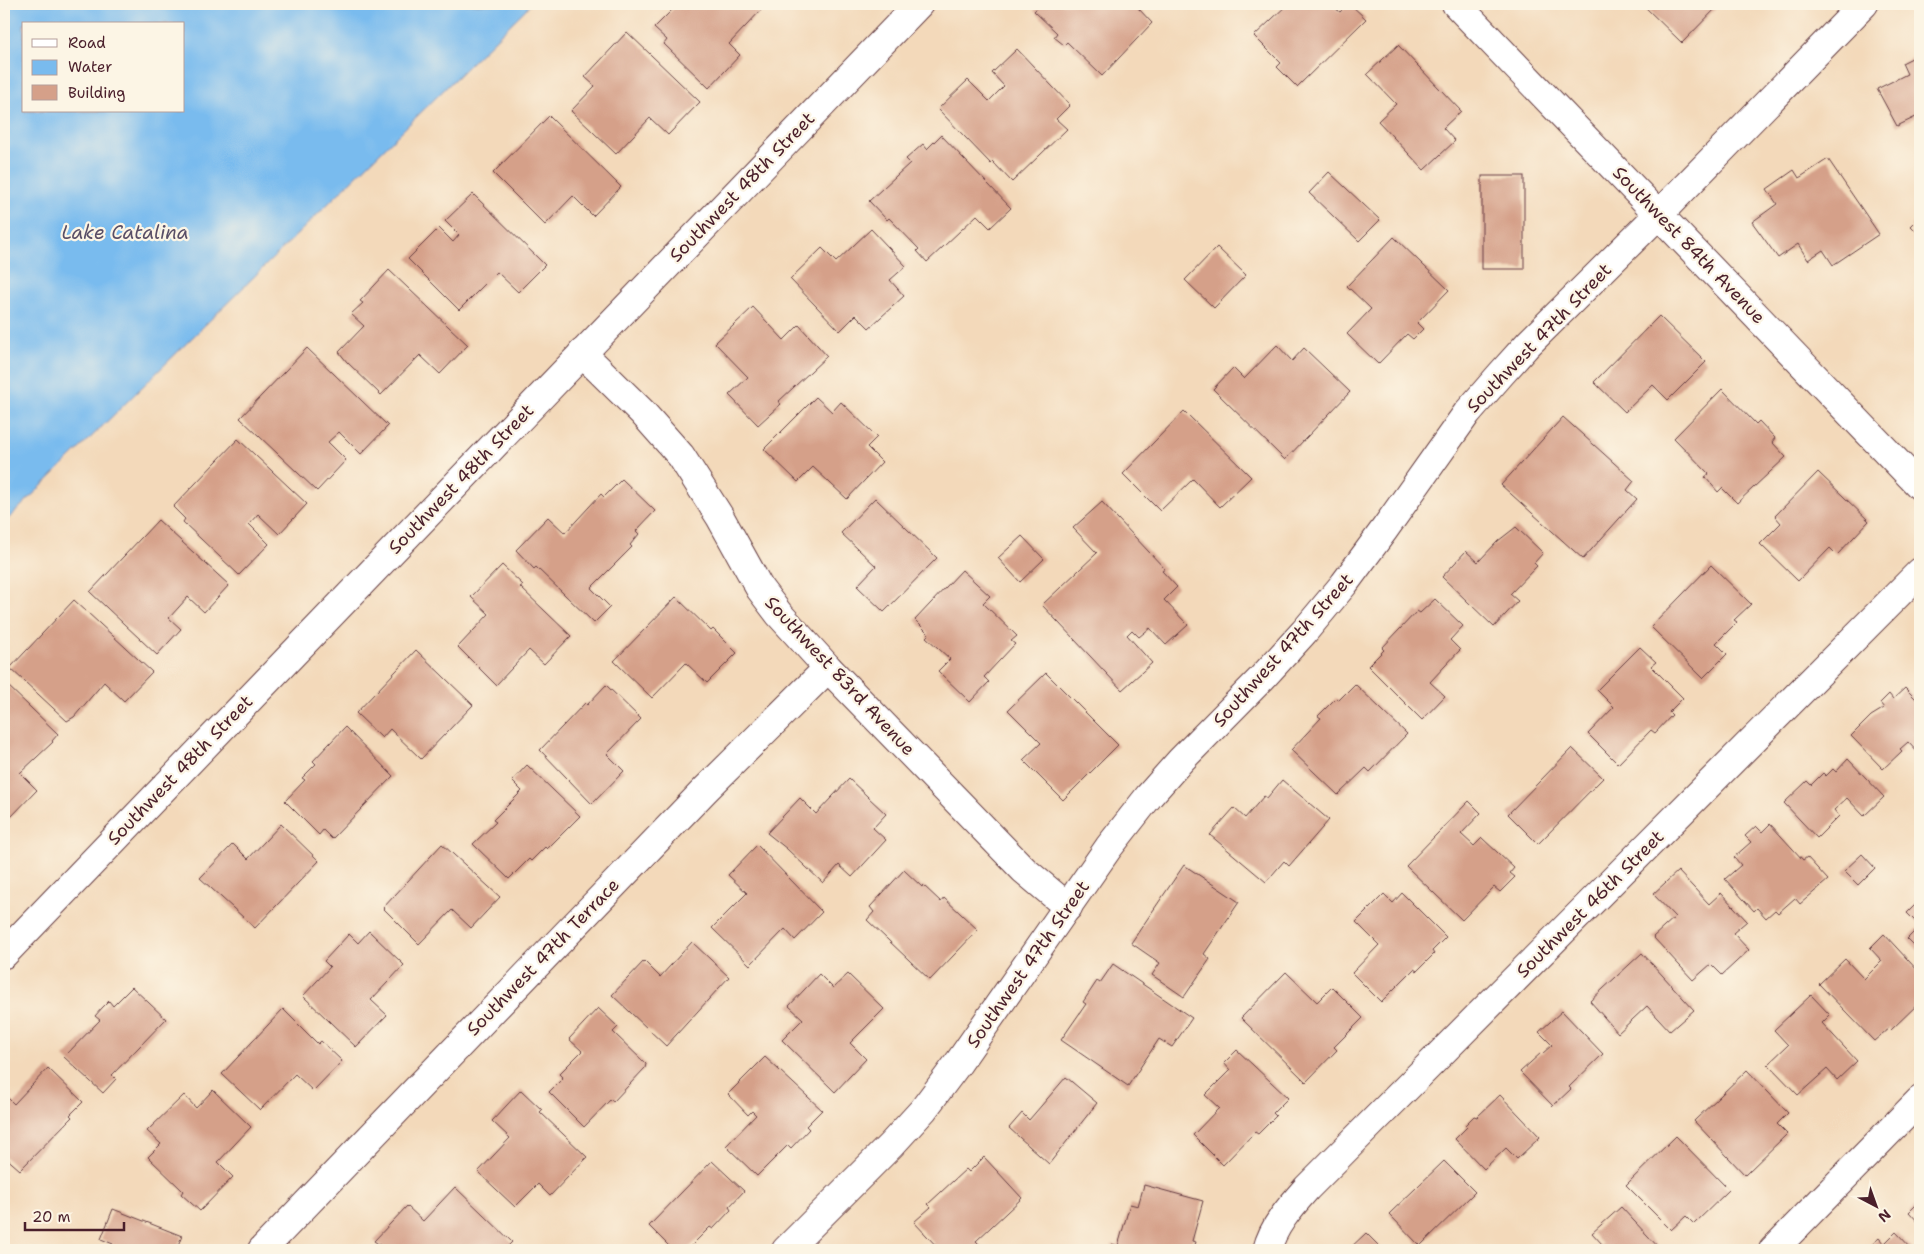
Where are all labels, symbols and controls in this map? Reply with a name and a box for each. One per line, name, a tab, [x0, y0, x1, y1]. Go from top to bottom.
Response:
legend	[22, 22, 185, 112]
text: Road	[68, 33, 106, 53]
text: Water	[68, 57, 112, 77]
text: Building	[68, 83, 125, 103]
street label: Southwest 48th Street	[664, 107, 820, 267]
street label: Southwest 84th Avenue	[1607, 161, 1771, 329]
water label: Lake Catalina	[61, 220, 189, 245]
street label: Southwest 47th Street	[1461, 258, 1617, 418]
street label: Southwest 48th Street	[383, 399, 539, 559]
street label: Southwest 47th Street	[1208, 568, 1359, 732]
street label: Southwest 83rd Avenue	[760, 591, 920, 761]
street label: Southwest 48th Street	[102, 690, 258, 850]
street label: Southwest 46th Street	[1511, 825, 1669, 983]
street label: Southwest 47th Terrace	[461, 873, 625, 1041]
street label: Southwest 47th Street	[961, 876, 1095, 1052]
north arrow	[1852, 1182, 1902, 1232]
scale bar	[25, 1199, 124, 1231]
text: N	[1874, 1205, 1895, 1226]
text: 20 m	[32, 1207, 71, 1227]

